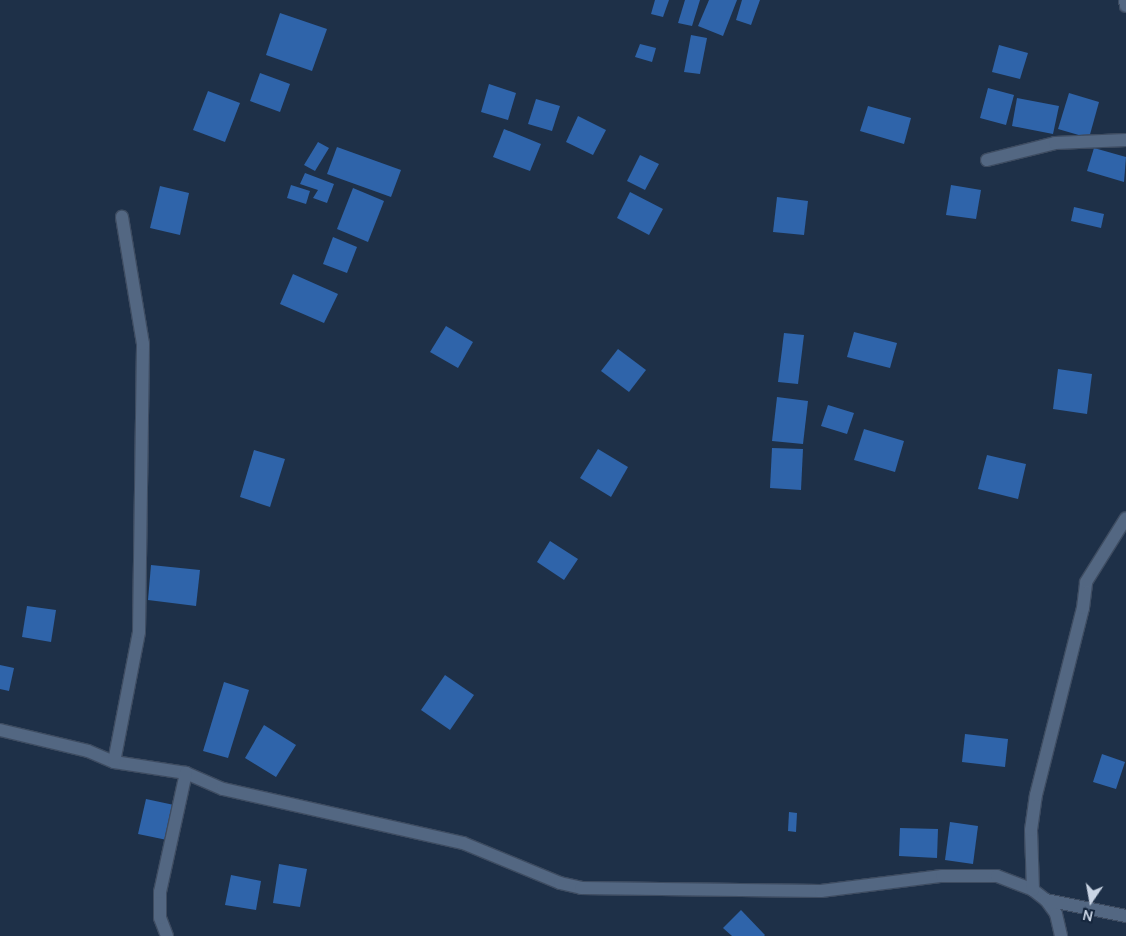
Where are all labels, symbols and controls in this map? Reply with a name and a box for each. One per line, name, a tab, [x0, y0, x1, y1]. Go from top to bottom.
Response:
north arrow	[1066, 876, 1116, 926]
text: N	[1081, 906, 1095, 926]

